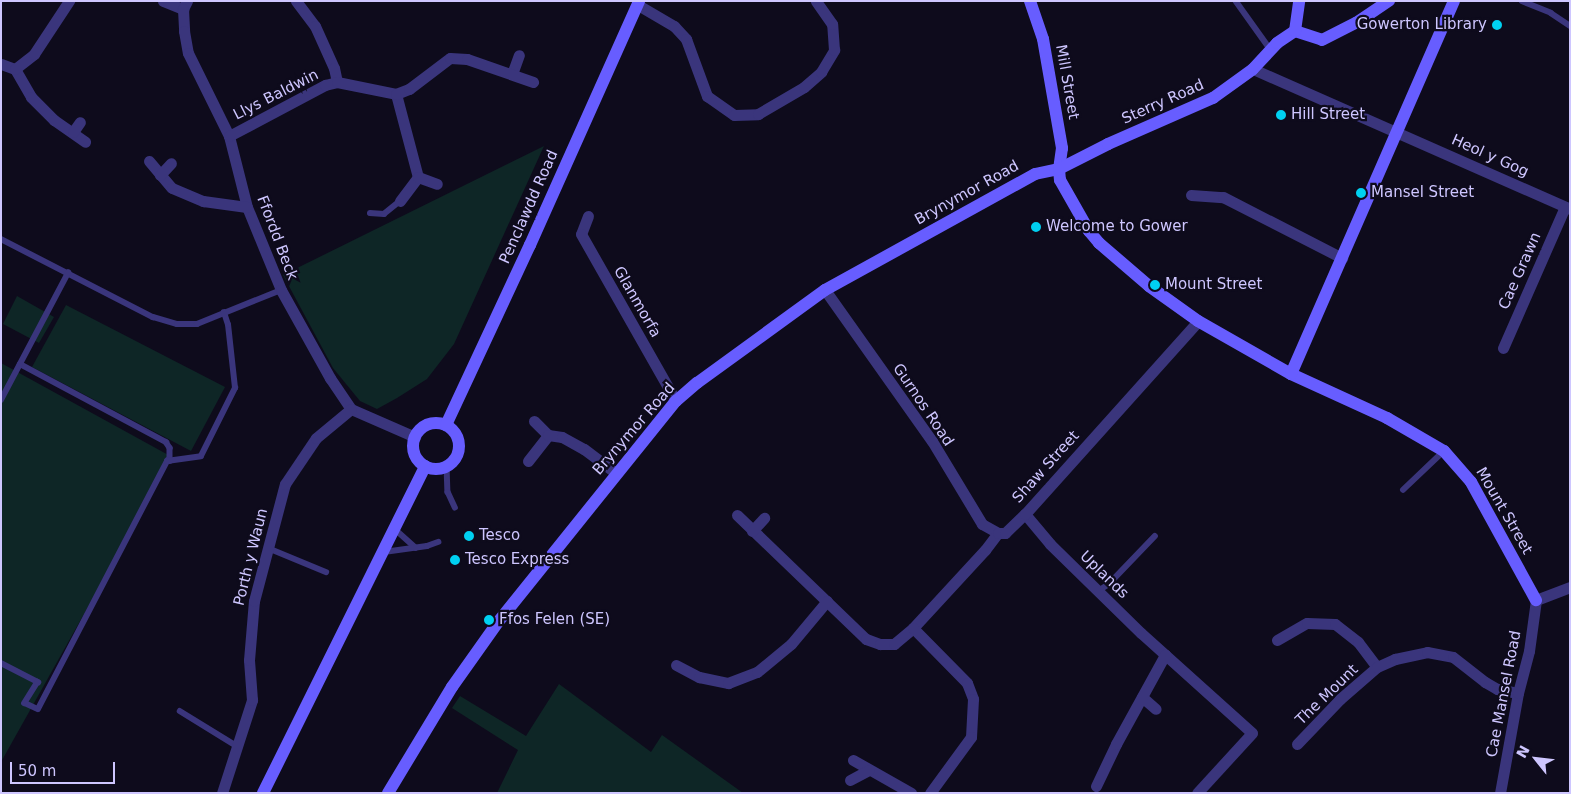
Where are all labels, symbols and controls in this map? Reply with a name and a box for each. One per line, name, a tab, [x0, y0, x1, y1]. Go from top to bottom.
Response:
place label: Gowerton Library	[1357, 16, 1487, 34]
marker: Gowerton Library	[1491, 19, 1503, 31]
street label: Mill Street	[1052, 43, 1082, 121]
street label: Llys Baldwin	[230, 66, 322, 124]
street label: Sterry Road	[1119, 76, 1207, 128]
place label: Hill Street	[1291, 106, 1365, 124]
marker: Hill Street	[1275, 109, 1287, 121]
street label: Heol y Gog	[1449, 131, 1531, 181]
street label: Penclawdd Road	[496, 147, 562, 267]
street label: Brynymor Road	[912, 157, 1022, 229]
place label: Mansel Street	[1371, 184, 1474, 202]
marker: Mansel Street	[1355, 187, 1367, 199]
street label: Ffordd Beck	[253, 193, 301, 283]
place label: Welcome to Gower	[1046, 218, 1188, 236]
marker: Welcome to Gower	[1030, 221, 1042, 233]
street label: Cae Grawn	[1495, 230, 1545, 312]
street label: Glanmorfa	[609, 263, 665, 341]
place label: Mount Street	[1165, 276, 1262, 294]
marker: Mount Street	[1149, 279, 1161, 291]
street label: Gurnos Road	[889, 360, 957, 450]
street label: Brynymor Road	[589, 379, 679, 479]
street label: Shaw Street	[1009, 427, 1083, 507]
street label: Mount Street	[1472, 464, 1536, 558]
street label: Porth y Waun	[230, 506, 272, 608]
place label: Tesco	[479, 527, 520, 545]
marker: Tesco	[463, 530, 475, 542]
street label: Uplands	[1076, 547, 1132, 603]
place label: Tesco Express	[465, 551, 569, 569]
marker: Tesco Express	[449, 554, 461, 566]
place label: Ffos Felen (SE)	[499, 611, 610, 629]
marker: Ffos Felen (SE)	[483, 614, 495, 626]
street label: Cae Mansel Road	[1483, 629, 1525, 759]
street label: The Mount	[1292, 661, 1362, 729]
north arrow	[1511, 734, 1561, 784]
text: N	[1513, 743, 1533, 761]
scale bar	[12, 752, 118, 784]
text: 50 m	[18, 762, 56, 780]

